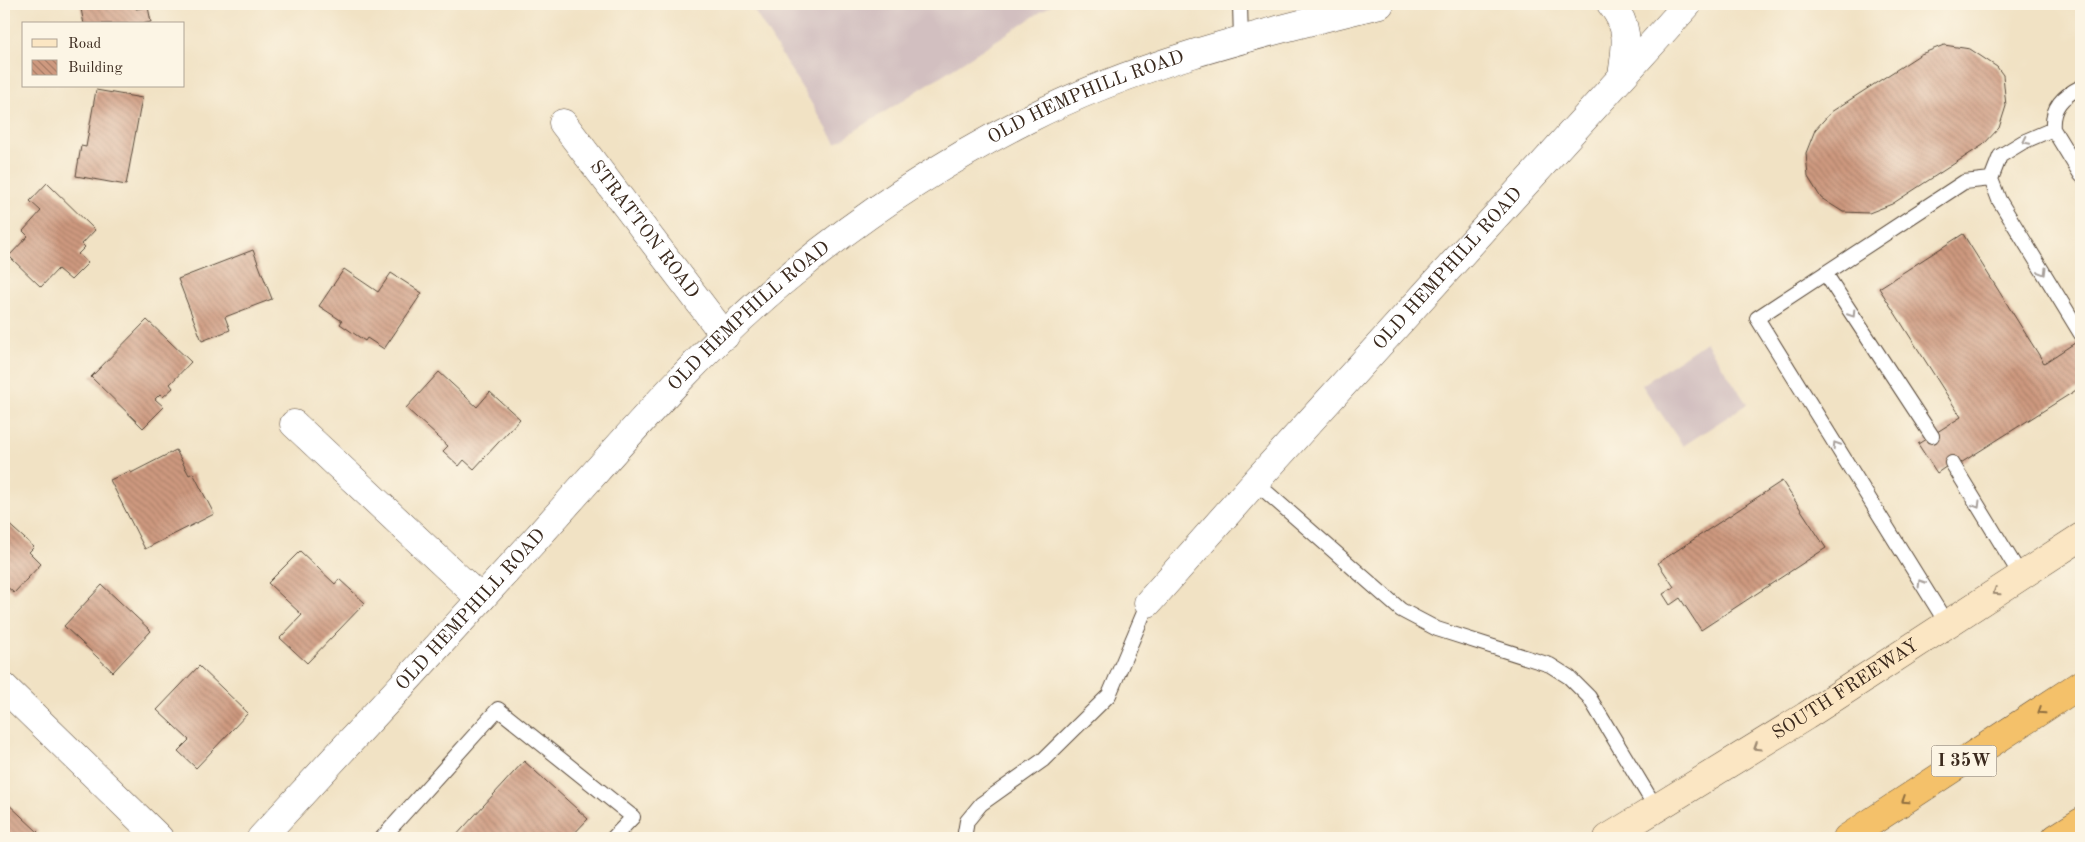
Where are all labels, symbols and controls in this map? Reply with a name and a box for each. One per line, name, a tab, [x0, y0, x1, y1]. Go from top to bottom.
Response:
legend	[22, 22, 185, 88]
text: Road	[68, 37, 102, 52]
street label: OLD HEMPHILL ROAD	[985, 48, 1186, 148]
text: Building	[68, 61, 123, 76]
one-way arrow	[2023, 134, 2032, 144]
street label: STRATTON ROAD	[586, 157, 702, 302]
street label: OLD HEMPHILL ROAD	[1370, 184, 1526, 354]
street label: OLD HEMPHILL ROAD	[665, 238, 834, 395]
one-way arrow	[2037, 267, 2047, 276]
one-way arrow	[1846, 308, 1855, 317]
one-way arrow	[1832, 441, 1842, 450]
one-way arrow	[1971, 499, 1981, 508]
street label: OLD HEMPHILL ROAD	[393, 525, 549, 694]
one-way arrow	[1918, 579, 1928, 588]
one-way arrow	[1993, 586, 2002, 595]
street label: SOUTH FREEWAY	[1769, 636, 1922, 744]
one-way arrow	[2037, 705, 2046, 714]
one-way arrow	[1753, 740, 1762, 750]
road number: I 35W	[1932, 746, 1996, 776]
one-way arrow	[1901, 794, 1910, 804]

